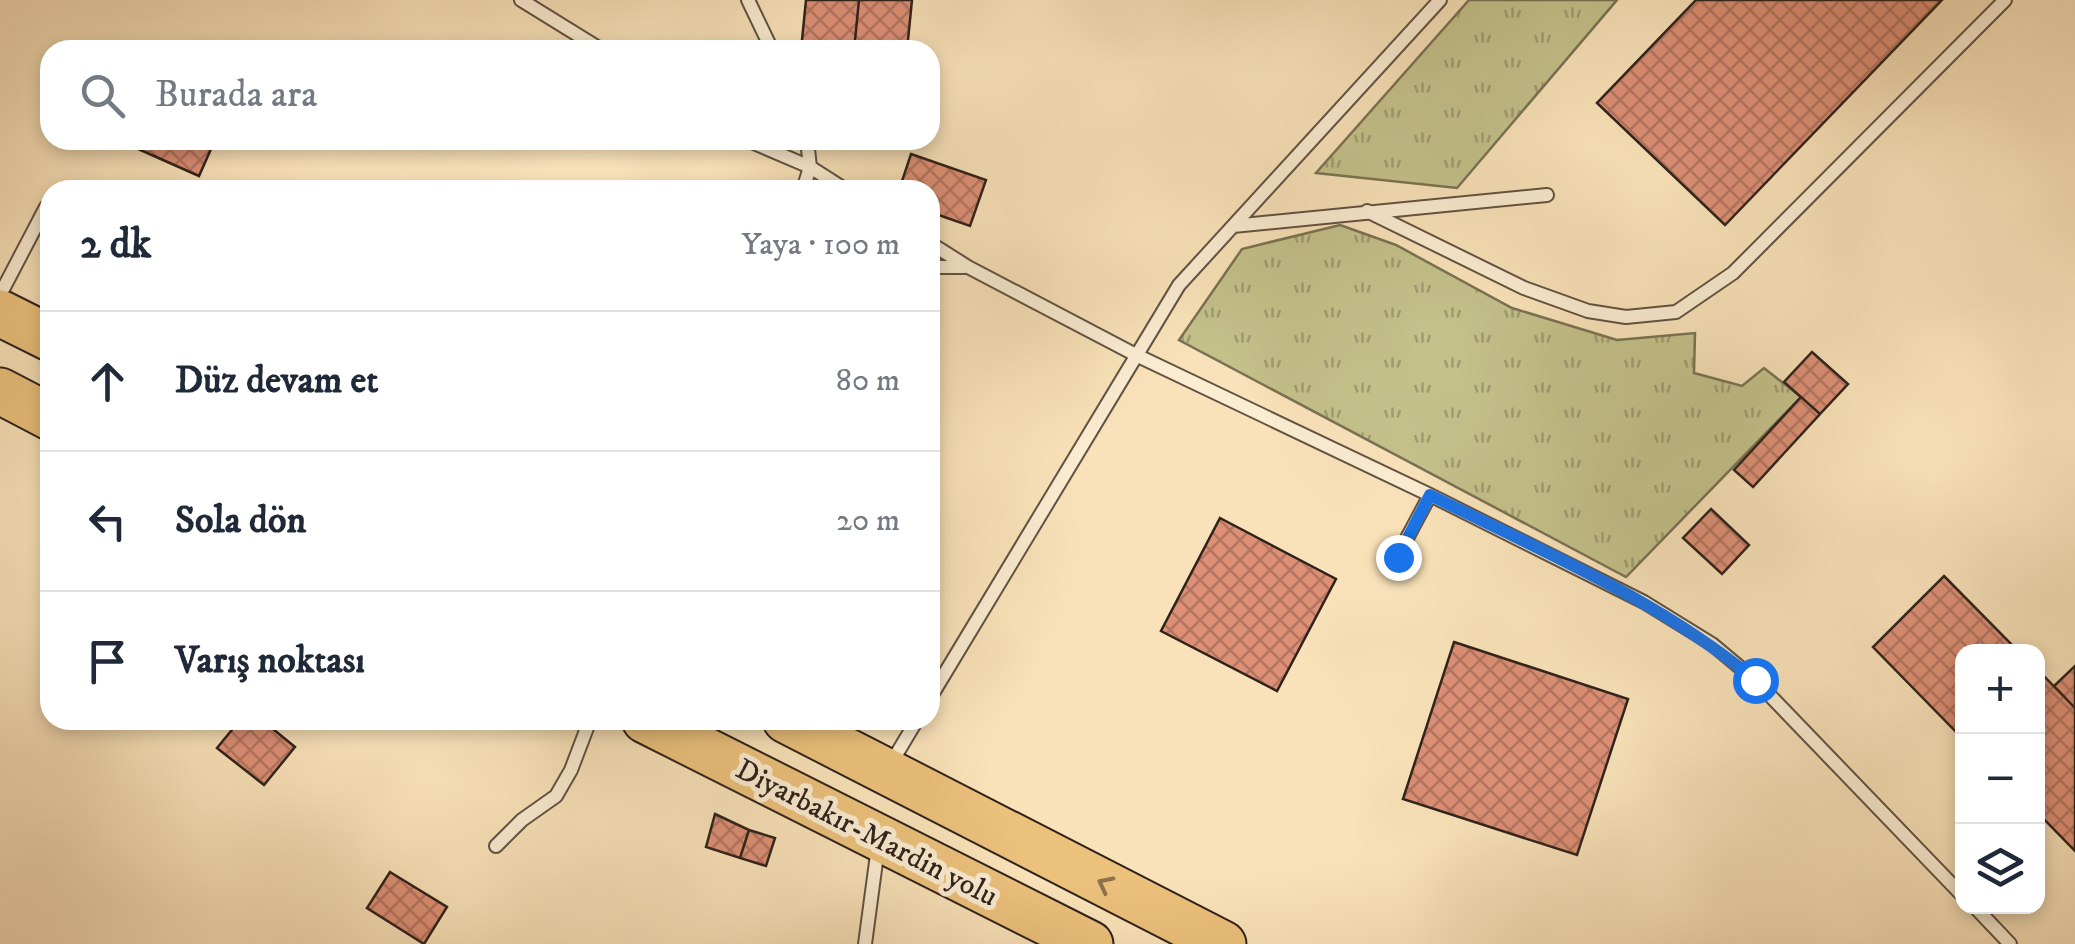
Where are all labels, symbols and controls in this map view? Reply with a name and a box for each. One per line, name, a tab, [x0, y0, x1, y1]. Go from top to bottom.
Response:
search box	[40, 40, 940, 150]
icon: search	[75, 68, 130, 123]
text: Burada ara	[155, 71, 317, 119]
text: 2 dk	[80, 219, 151, 271]
text: Yaya · 100 m	[741, 225, 900, 265]
icon: ahead	[80, 354, 135, 409]
text: Düz devam et	[175, 357, 378, 405]
text: 80 m	[836, 361, 900, 401]
icon: left	[80, 494, 135, 549]
text: Sola dön	[175, 497, 306, 545]
text: 20 m	[836, 501, 900, 541]
route end	[1376, 535, 1422, 581]
icon: arrive	[80, 634, 135, 689]
text: Varış noktası	[175, 637, 365, 685]
map controls	[1955, 644, 2045, 914]
button: +	[1955, 644, 2045, 734]
route start	[1733, 658, 1779, 704]
button: −	[1955, 734, 2045, 824]
street label: Diyarbakır-Mardin yolu	[729, 751, 1003, 915]
button: layers	[1955, 824, 2045, 914]
one-way arrow	[1098, 877, 1116, 896]

